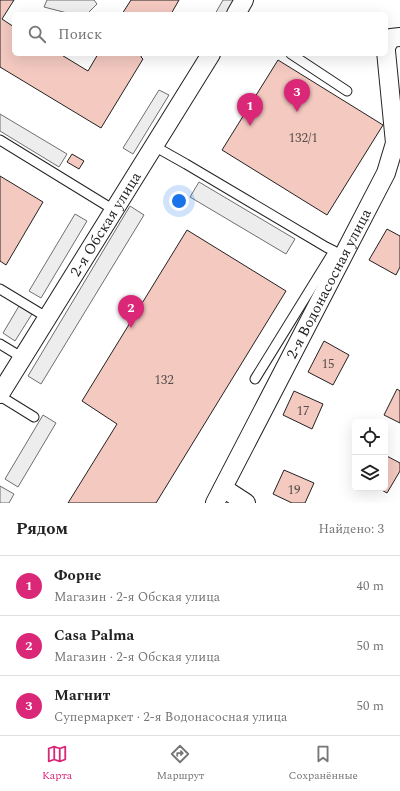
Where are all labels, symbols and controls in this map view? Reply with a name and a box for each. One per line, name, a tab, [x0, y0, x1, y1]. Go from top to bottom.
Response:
search box	[12, 12, 388, 56]
icon: search	[26, 23, 48, 45]
text: Поиск	[58, 23, 102, 46]
pin: 3	[284, 79, 310, 112]
pin: 1	[237, 93, 263, 126]
house number: 132/1	[288, 128, 318, 148]
street label: 2-я Обская улица	[64, 167, 148, 281]
your location	[169, 191, 189, 211]
street label: 2-я Водонасосная улица	[281, 204, 378, 363]
pin: 2	[118, 295, 144, 328]
house number: 15	[322, 354, 335, 374]
house number: 132	[154, 370, 174, 390]
house number: 17	[297, 401, 310, 421]
map controls	[352, 419, 388, 491]
button: locate	[352, 419, 388, 455]
button: layers	[352, 455, 388, 491]
house number: 19	[288, 480, 301, 500]
text: Рядом	[16, 516, 68, 542]
text: Найдено: 3	[318, 519, 384, 539]
text: Форне	[54, 564, 102, 587]
text: 1	[25, 576, 33, 596]
text: 40 m	[357, 576, 384, 596]
text: Магазин · 2-я Обская улица	[54, 587, 220, 607]
text: Casa Palma	[54, 624, 134, 647]
text: 2	[25, 636, 33, 656]
text: 50 m	[357, 636, 384, 656]
text: Магазин · 2-я Обская улица	[54, 647, 220, 667]
text: Магнит	[54, 684, 110, 707]
text: 3	[25, 696, 33, 716]
text: 50 m	[357, 696, 384, 716]
text: Супермаркет · 2-я Водонасосная улица	[54, 707, 287, 727]
tab: Карта	[42, 743, 72, 784]
tab: Маршрут	[156, 743, 204, 784]
tab: Сохранённые	[289, 743, 358, 784]

